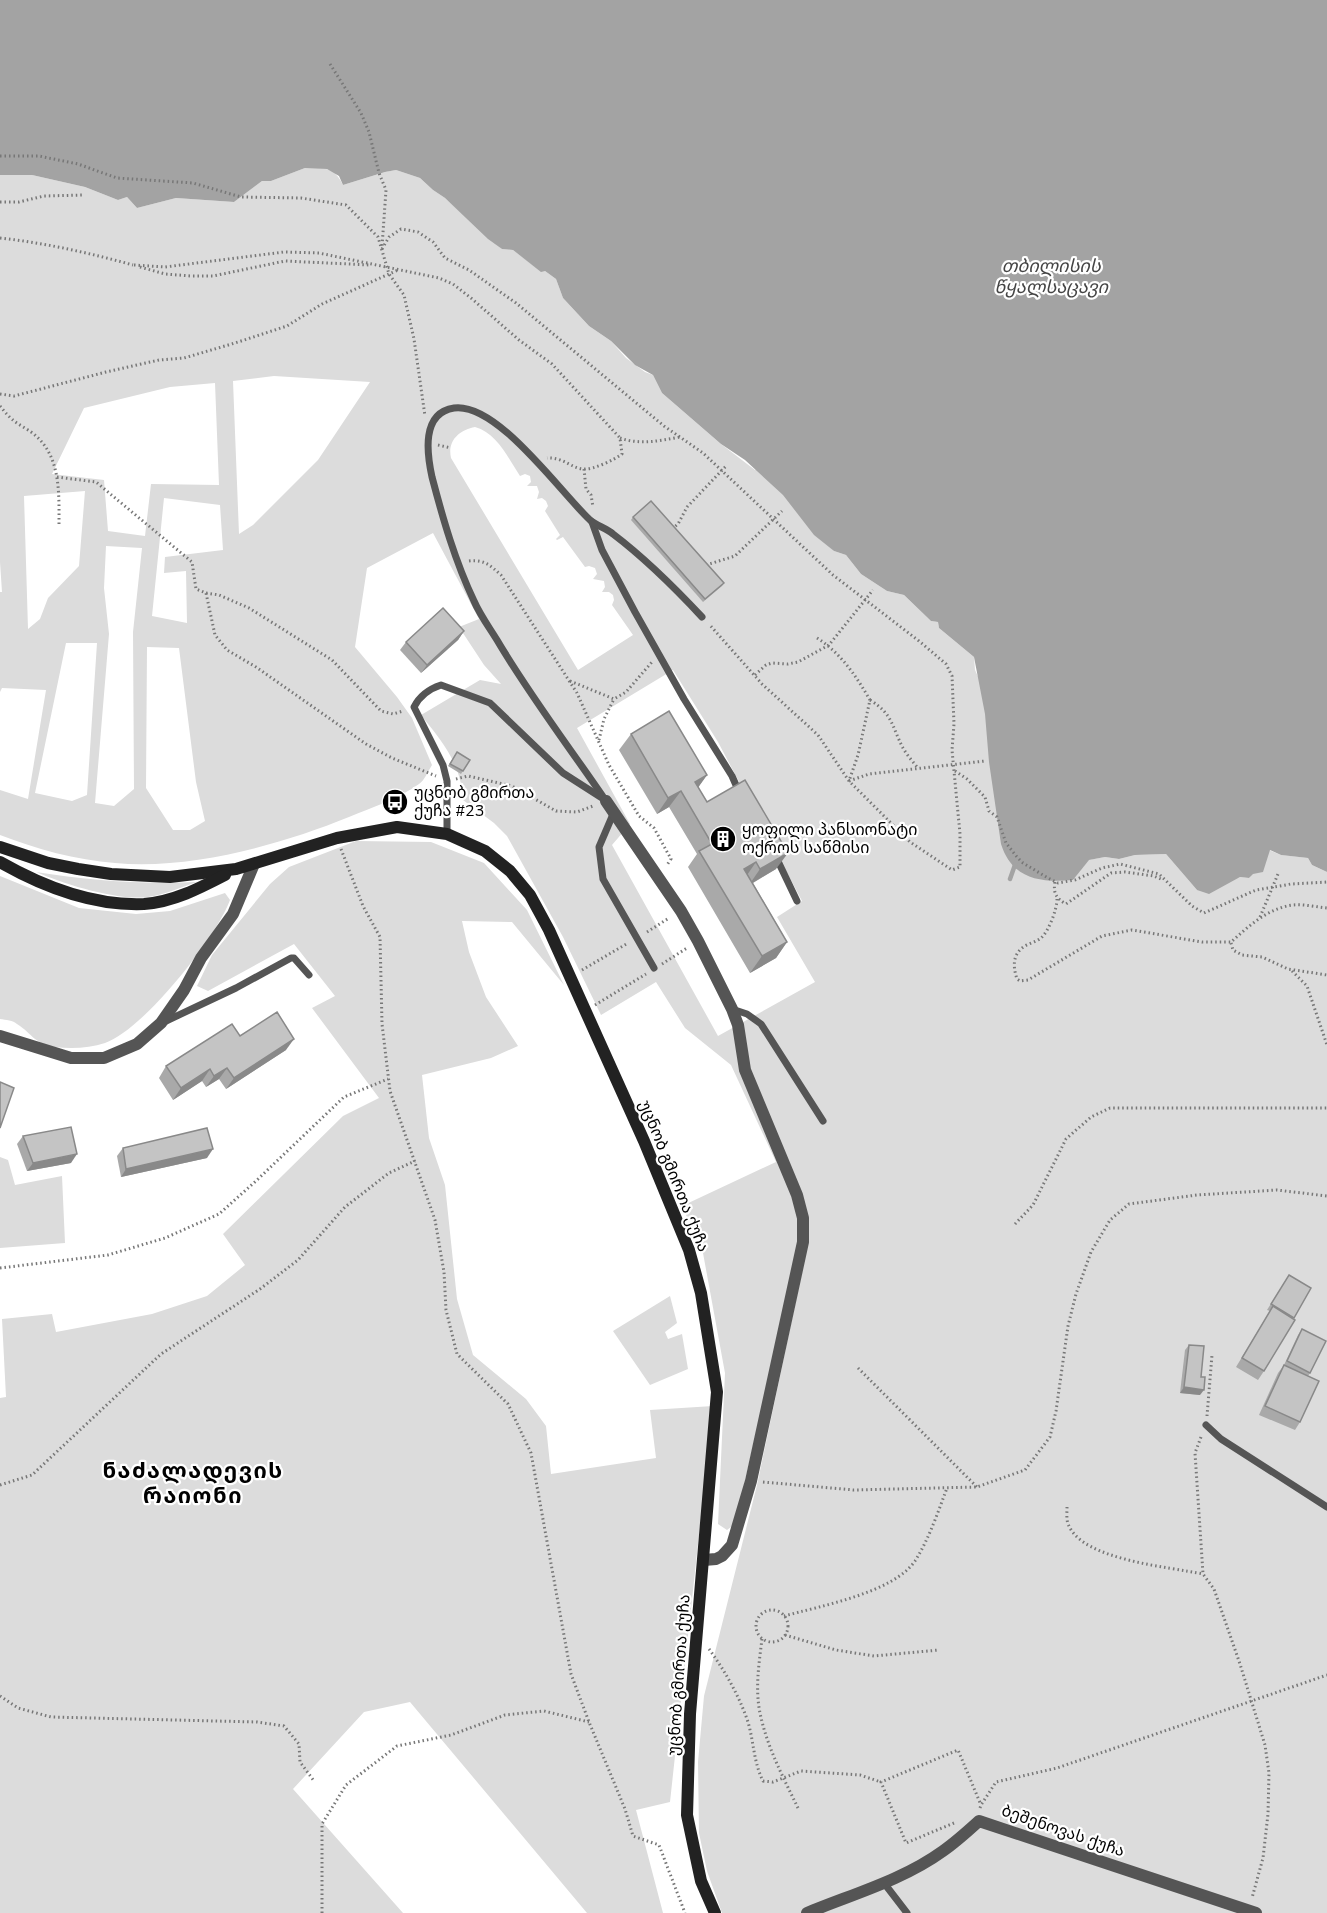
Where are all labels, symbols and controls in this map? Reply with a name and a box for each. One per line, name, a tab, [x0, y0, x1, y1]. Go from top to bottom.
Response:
water label: თბილისის წყალსაცავი	[994, 254, 1108, 299]
place label: უცნობ გმირთა ქუჩა #23	[414, 782, 534, 822]
bus stop icon: უცნობ გმირთა ქუჩა #23	[380, 787, 410, 817]
place label: ყოფილი პანსიონატი ოქროს საწმისი	[742, 819, 917, 859]
building icon: ყოფილი პანსიონატი ოქროს საწმისი	[708, 824, 738, 854]
street label: უცნობ გმირთა ქუჩა	[634, 1097, 714, 1255]
district label: ნაძალადევის რაიონი	[102, 1456, 284, 1511]
street label: უცნობ გმირთა ქუჩა	[662, 1594, 696, 1756]
street label: ბეშენოვას ქუჩა	[998, 1800, 1128, 1862]

